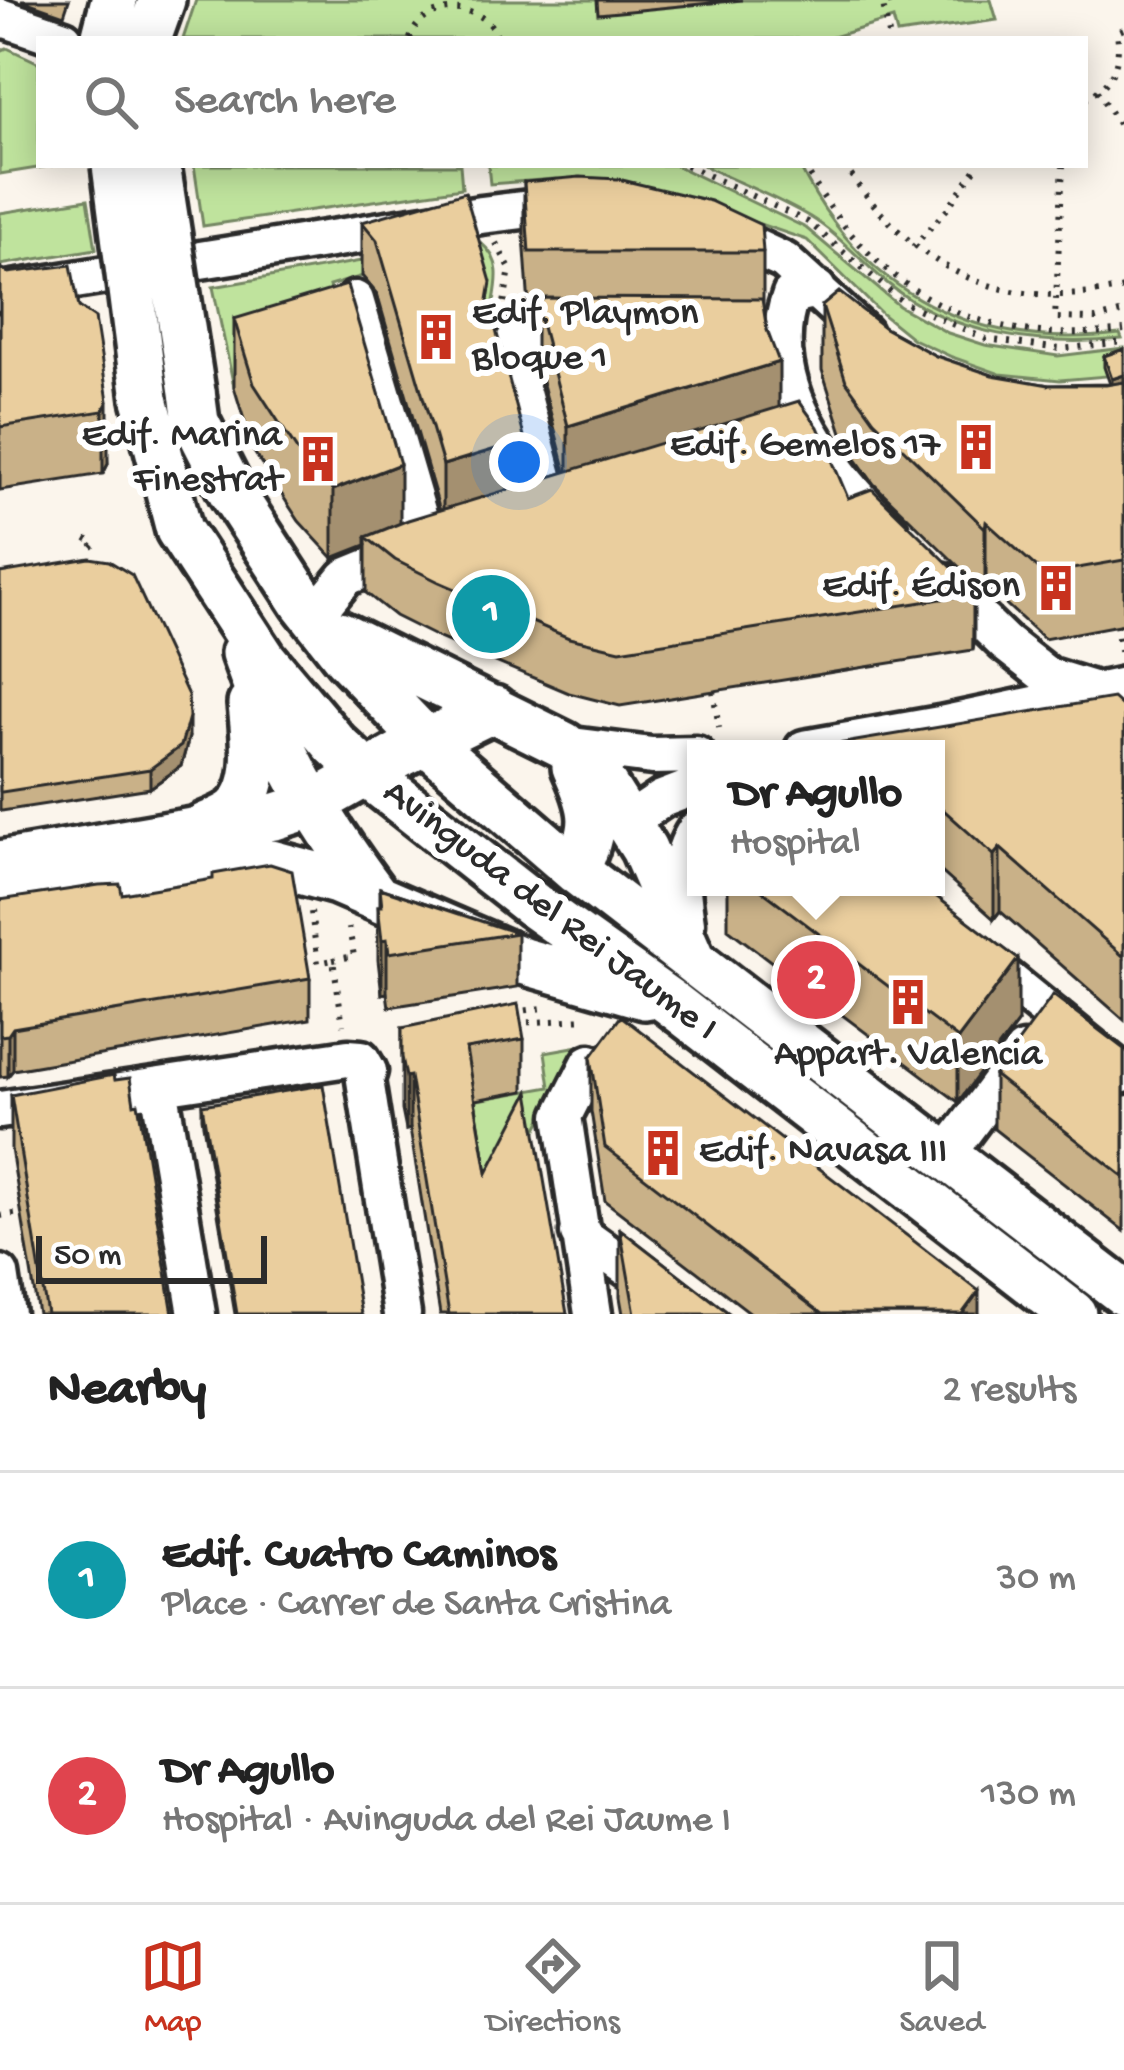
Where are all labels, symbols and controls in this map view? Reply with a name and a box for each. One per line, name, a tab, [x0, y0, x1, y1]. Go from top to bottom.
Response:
search box	[36, 36, 1088, 168]
icon: search	[78, 69, 144, 135]
text: Search here	[174, 76, 396, 129]
place label: Edif. Playmon Bloque 1	[471, 292, 699, 383]
building icon: Edif. Playmon Bloque 1	[411, 312, 461, 362]
place label: Edif. Marina Finestrat	[82, 414, 285, 505]
building icon: Edif. Gemelos 17	[951, 422, 1001, 472]
place label: Edif. Gemelos 17	[670, 424, 942, 470]
your location	[489, 432, 549, 492]
building icon: Edif. Marina Finestrat	[293, 434, 343, 484]
building icon: Edif. Édison	[1031, 563, 1081, 613]
place label: Edif. Édison	[822, 565, 1020, 611]
pin: 1	[452, 569, 530, 659]
popup	[687, 740, 945, 896]
text: Dr Agullo	[730, 769, 902, 822]
street label: Avinguda del Rei Jaume I	[372, 771, 726, 1053]
text: Hospital	[730, 822, 861, 868]
pin: 2	[777, 935, 855, 1025]
building icon: Appart. Valencia	[883, 977, 933, 1027]
place label: Appart. Valencia	[774, 1033, 1043, 1079]
building icon: Edif. Navasa III	[638, 1128, 688, 1178]
place label: Edif. Navasa III	[699, 1130, 947, 1176]
scale bar	[36, 1230, 267, 1283]
text: 50 m	[54, 1238, 121, 1276]
text: Nearby	[48, 1362, 206, 1422]
text: 2 results	[942, 1369, 1076, 1415]
text: Edif. Cuatro Caminos	[162, 1530, 556, 1583]
text: 1	[79, 1557, 95, 1603]
text: 30 m	[997, 1557, 1076, 1603]
text: Place · Carrer de Santa Cristina	[162, 1583, 671, 1629]
text: Dr Agullo	[162, 1746, 334, 1799]
text: 2	[77, 1773, 97, 1819]
text: 130 m	[981, 1773, 1076, 1819]
text: Hospital · Avinguda del Rei Jaume I	[162, 1799, 731, 1845]
tab: Map	[140, 1933, 206, 2043]
tab: Directions	[486, 1933, 620, 2043]
tab: Saved	[900, 1933, 984, 2043]

